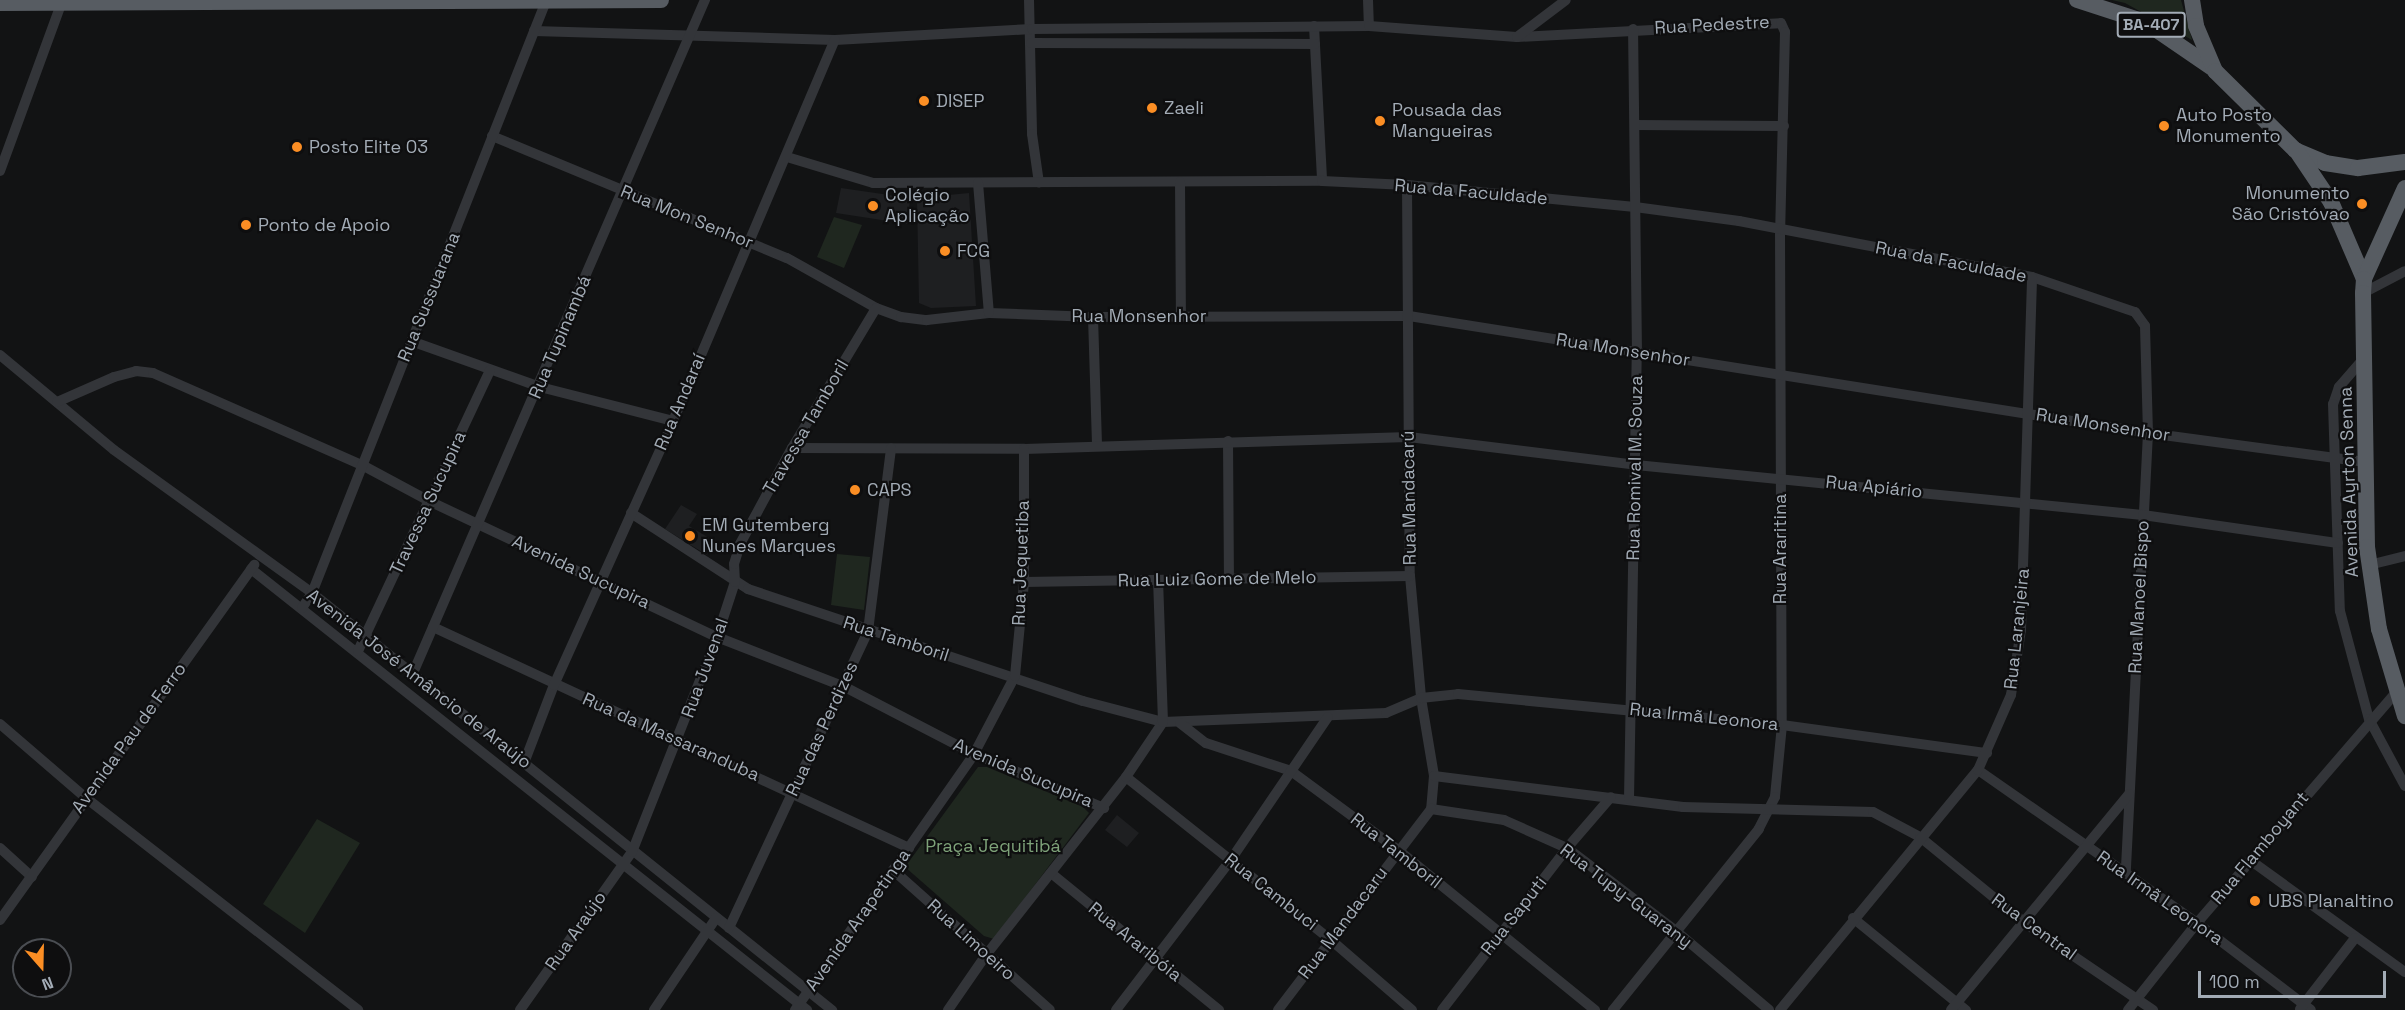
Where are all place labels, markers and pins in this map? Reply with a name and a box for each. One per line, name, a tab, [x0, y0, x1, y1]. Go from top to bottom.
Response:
place label: DISEP	[936, 90, 984, 112]
marker: DISEP	[917, 94, 931, 108]
place label: Zaeli	[1164, 97, 1204, 119]
place label: Pousada das Mangueiras	[1392, 100, 1502, 142]
marker: Zaeli	[1145, 101, 1159, 115]
place label: Auto Posto Monumento	[2176, 105, 2281, 148]
marker: Pousada das Mangueiras	[1373, 114, 1387, 128]
marker: Auto Posto Monumento	[2157, 119, 2171, 133]
place label: Posto Elite 03	[309, 136, 428, 158]
marker: Posto Elite 03	[290, 140, 304, 154]
place label: Monumento São Cristóvao	[2232, 183, 2350, 226]
place label: Colégio Aplicação	[885, 185, 970, 228]
marker: Monumento São Cristóvao	[2355, 197, 2369, 211]
marker: Colégio Aplicação	[866, 199, 880, 213]
place label: Ponto de Apoio	[258, 214, 391, 236]
marker: Ponto de Apoio	[239, 218, 253, 232]
place label: FCG	[957, 240, 990, 262]
marker: FCG	[938, 244, 952, 258]
place label: CAPS	[867, 479, 912, 501]
marker: CAPS	[848, 483, 862, 497]
place label: EM Gutemberg Nunes Marques	[702, 515, 836, 558]
marker: EM Gutemberg Nunes Marques	[683, 529, 697, 543]
place label: UBS Planaltino	[2268, 890, 2394, 912]
marker: UBS Planaltino	[2246, 892, 2264, 910]

